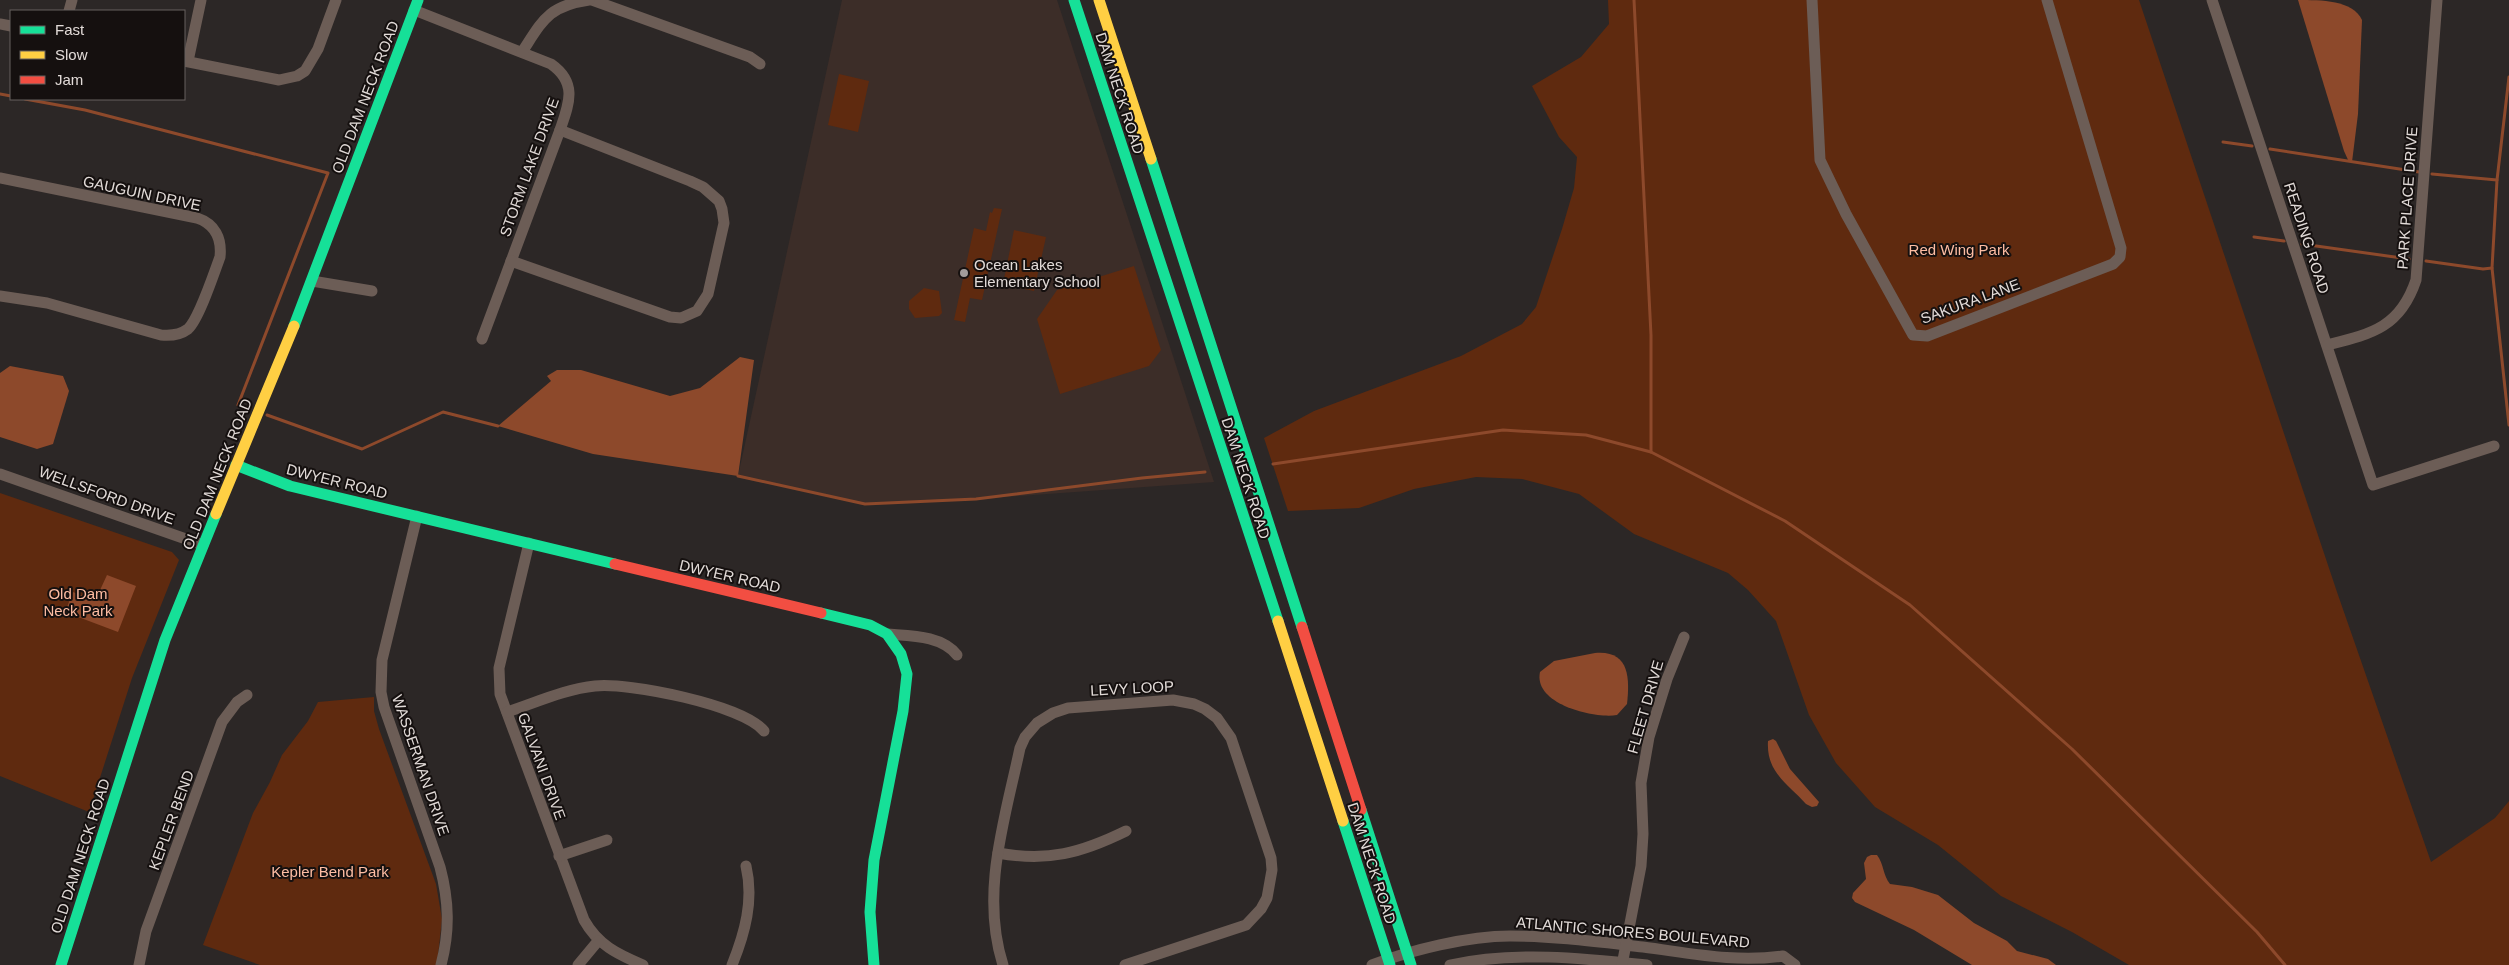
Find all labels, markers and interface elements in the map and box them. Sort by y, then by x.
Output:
legend [10,10,185,100]
street label: OLD DAM NECK ROAD [328,18,402,176]
text: Fast [55,21,85,38]
street label: DAM NECK ROAD [1092,30,1148,156]
text: Slow [55,46,88,63]
text: Jam [55,71,83,88]
street label: STORM LAKE DRIVE [496,95,562,239]
street label: PARK PLACE DRIVE [2394,126,2420,270]
street label: GAUGUIN DRIVE [82,172,202,214]
street label: READING ROAD [2281,180,2333,296]
park label: Red Wing Park [1909,241,2010,258]
place label: Ocean Lakes Elementary School [974,256,1100,290]
marker: Ocean Lakes Elementary School [958,267,970,279]
street label: SAKURA LANE [1918,275,2022,327]
street label: OLD DAM NECK ROAD [179,396,255,552]
street label: DAM NECK ROAD [1218,415,1274,541]
street label: DWYER ROAD [285,460,389,502]
street label: WELLSFORD DRIVE [37,462,177,528]
street label: DWYER ROAD [678,556,782,596]
park label: Old Dam Neck Park [43,585,113,619]
street label: FLEET DRIVE [1624,658,1666,756]
street label: LEVY LOOP [1090,677,1174,699]
street label: WASSERMAN DRIVE [389,692,453,838]
street label: GALVANI DRIVE [515,710,569,822]
street label: KEPLER BEND [145,768,197,872]
street label: OLD DAM NECK ROAD [47,776,113,936]
street label: DAM NECK ROAD [1344,800,1400,926]
park label: Kepler Bend Park [271,863,389,880]
street label: ATLANTIC SHORES BOULEVARD [1515,913,1751,951]

